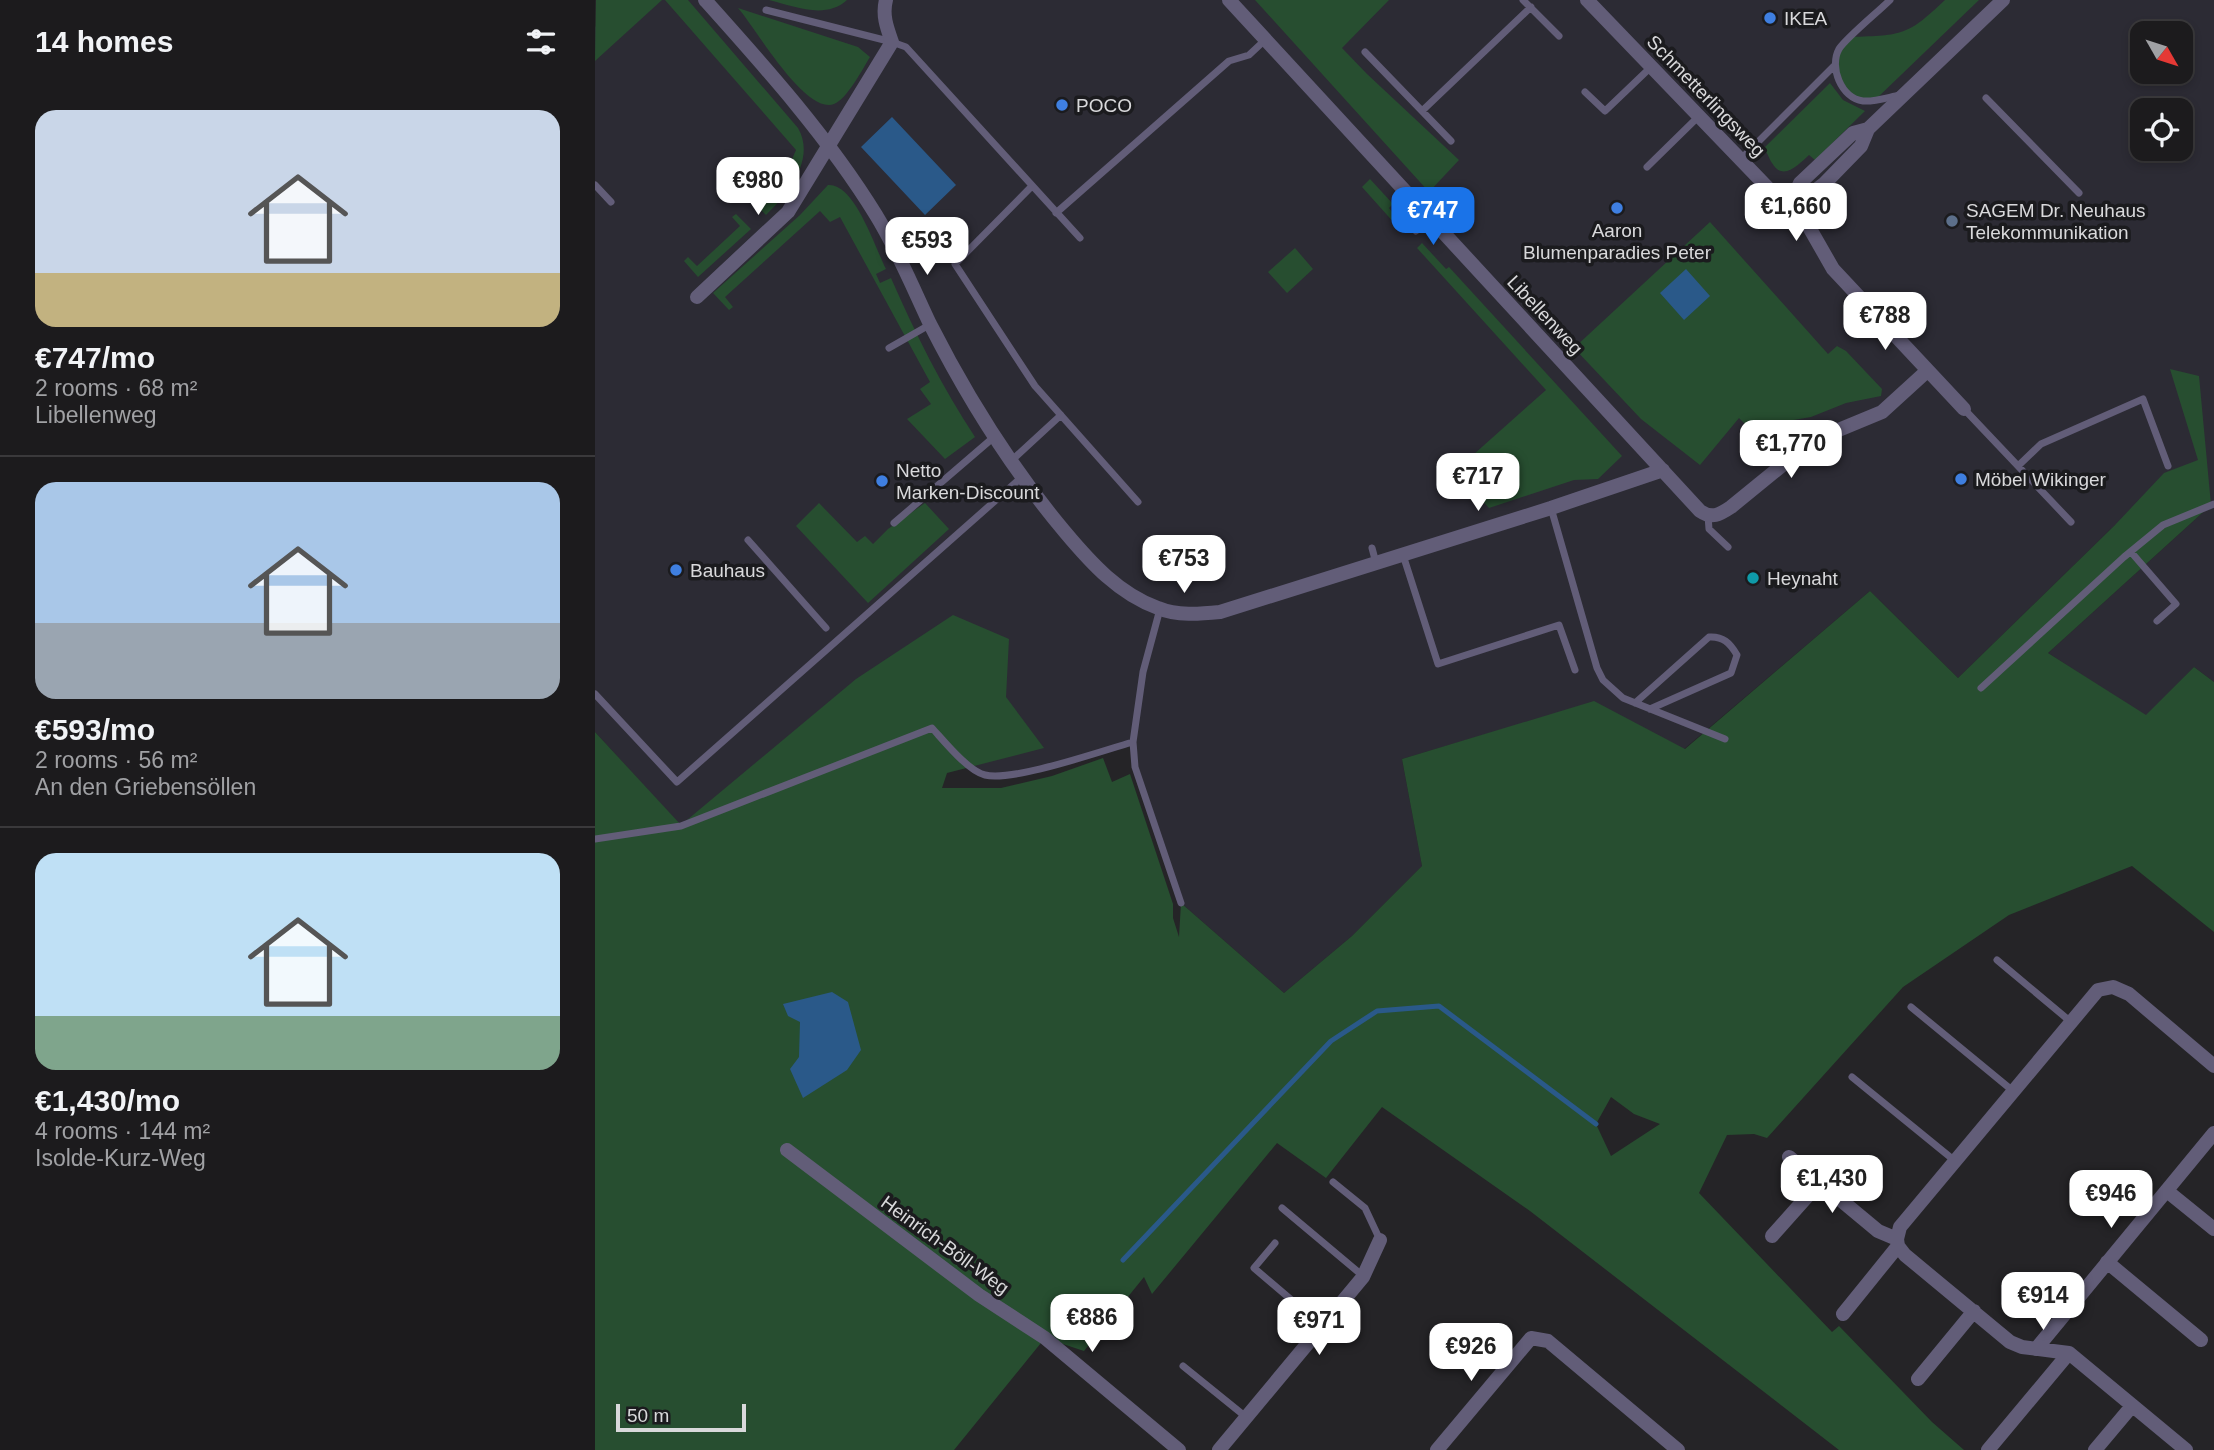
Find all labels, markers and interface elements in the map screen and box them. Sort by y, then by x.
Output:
place label: IKEA [1784,8,1828,29]
marker: IKEA [1762,10,1778,26]
north arrow [2130,21,2193,84]
map controls [2130,21,2193,161]
icon: filters [522,23,560,61]
text: 14 homes [35,25,173,58]
street label: Schmetterlingsweg [1643,31,1769,161]
place label: POCO [1076,95,1132,116]
marker: POCO [1054,97,1070,113]
button: locate [2130,98,2193,161]
icon: home [235,156,361,282]
pin: €980 [717,158,799,217]
text: €980 [732,167,784,193]
pin: €1,660 [1739,184,1853,243]
pin: €747 [1392,188,1474,247]
text: €1,660 [1761,193,1831,219]
text: €747 [1407,197,1459,223]
marker: Aaron Blumenparadies Peter [1609,200,1625,216]
place label: SAGEM Dr. Neuhaus Telekommunikation [1966,200,2146,243]
marker: SAGEM Dr. Neuhaus Telekommunikation [1944,213,1960,229]
pin: €593 [886,218,968,277]
place label: Aaron Blumenparadies Peter [1523,220,1712,263]
text: €593 [901,227,953,253]
street label: Libellenweg [1503,271,1587,359]
pin: €788 [1844,292,1926,352]
text: €788 [1859,302,1911,328]
text: €747/mo [35,341,155,374]
text: 2 rooms · 68 m² [35,375,197,401]
text: Libellenweg [35,402,156,428]
pin: €1,770 [1734,420,1848,480]
text: €1,770 [1756,430,1826,456]
pin: €717 [1437,454,1519,513]
place label: Netto Marken-Discount [896,460,1040,503]
text: €717 [1452,463,1504,489]
place label: Möbel Wikinger [1975,469,2107,490]
marker: Möbel Wikinger [1953,471,1969,487]
marker: Netto Marken-Discount [874,473,890,489]
icon: home [235,528,361,654]
pin: €753 [1143,536,1225,595]
text: €753 [1158,545,1210,571]
place label: Bauhaus [690,560,765,581]
marker: Bauhaus [668,562,684,578]
place label: Heynaht [1767,568,1838,589]
marker: Heynaht [1745,570,1761,586]
text: €593/mo [35,713,155,746]
text: 2 rooms · 56 m² [35,747,197,773]
text: An den Griebensöllen [35,774,256,800]
icon: home [235,899,361,1025]
text: €1,430/mo [35,1084,180,1117]
text: 4 rooms · 144 m² [35,1118,210,1144]
text: Isolde-Kurz-Weg [35,1145,206,1171]
pin: €1,430 [1775,1156,1889,1215]
text: €1,430 [1797,1165,1867,1191]
pin: €946 [2070,1170,2152,1230]
text: €946 [2085,1180,2137,1206]
street label: Heinrich-Böll-Weg [877,1192,1013,1298]
pin: €914 [2002,1272,2084,1332]
text: €914 [2017,1282,2069,1308]
pin: €886 [1051,1294,1133,1354]
pin: €971 [1278,1298,1360,1357]
text: €886 [1066,1304,1118,1330]
text: €971 [1293,1307,1345,1333]
pin: €926 [1430,1324,1512,1383]
text: €926 [1445,1333,1497,1359]
scale bar [616,1401,745,1433]
text: 50 m [627,1405,669,1426]

